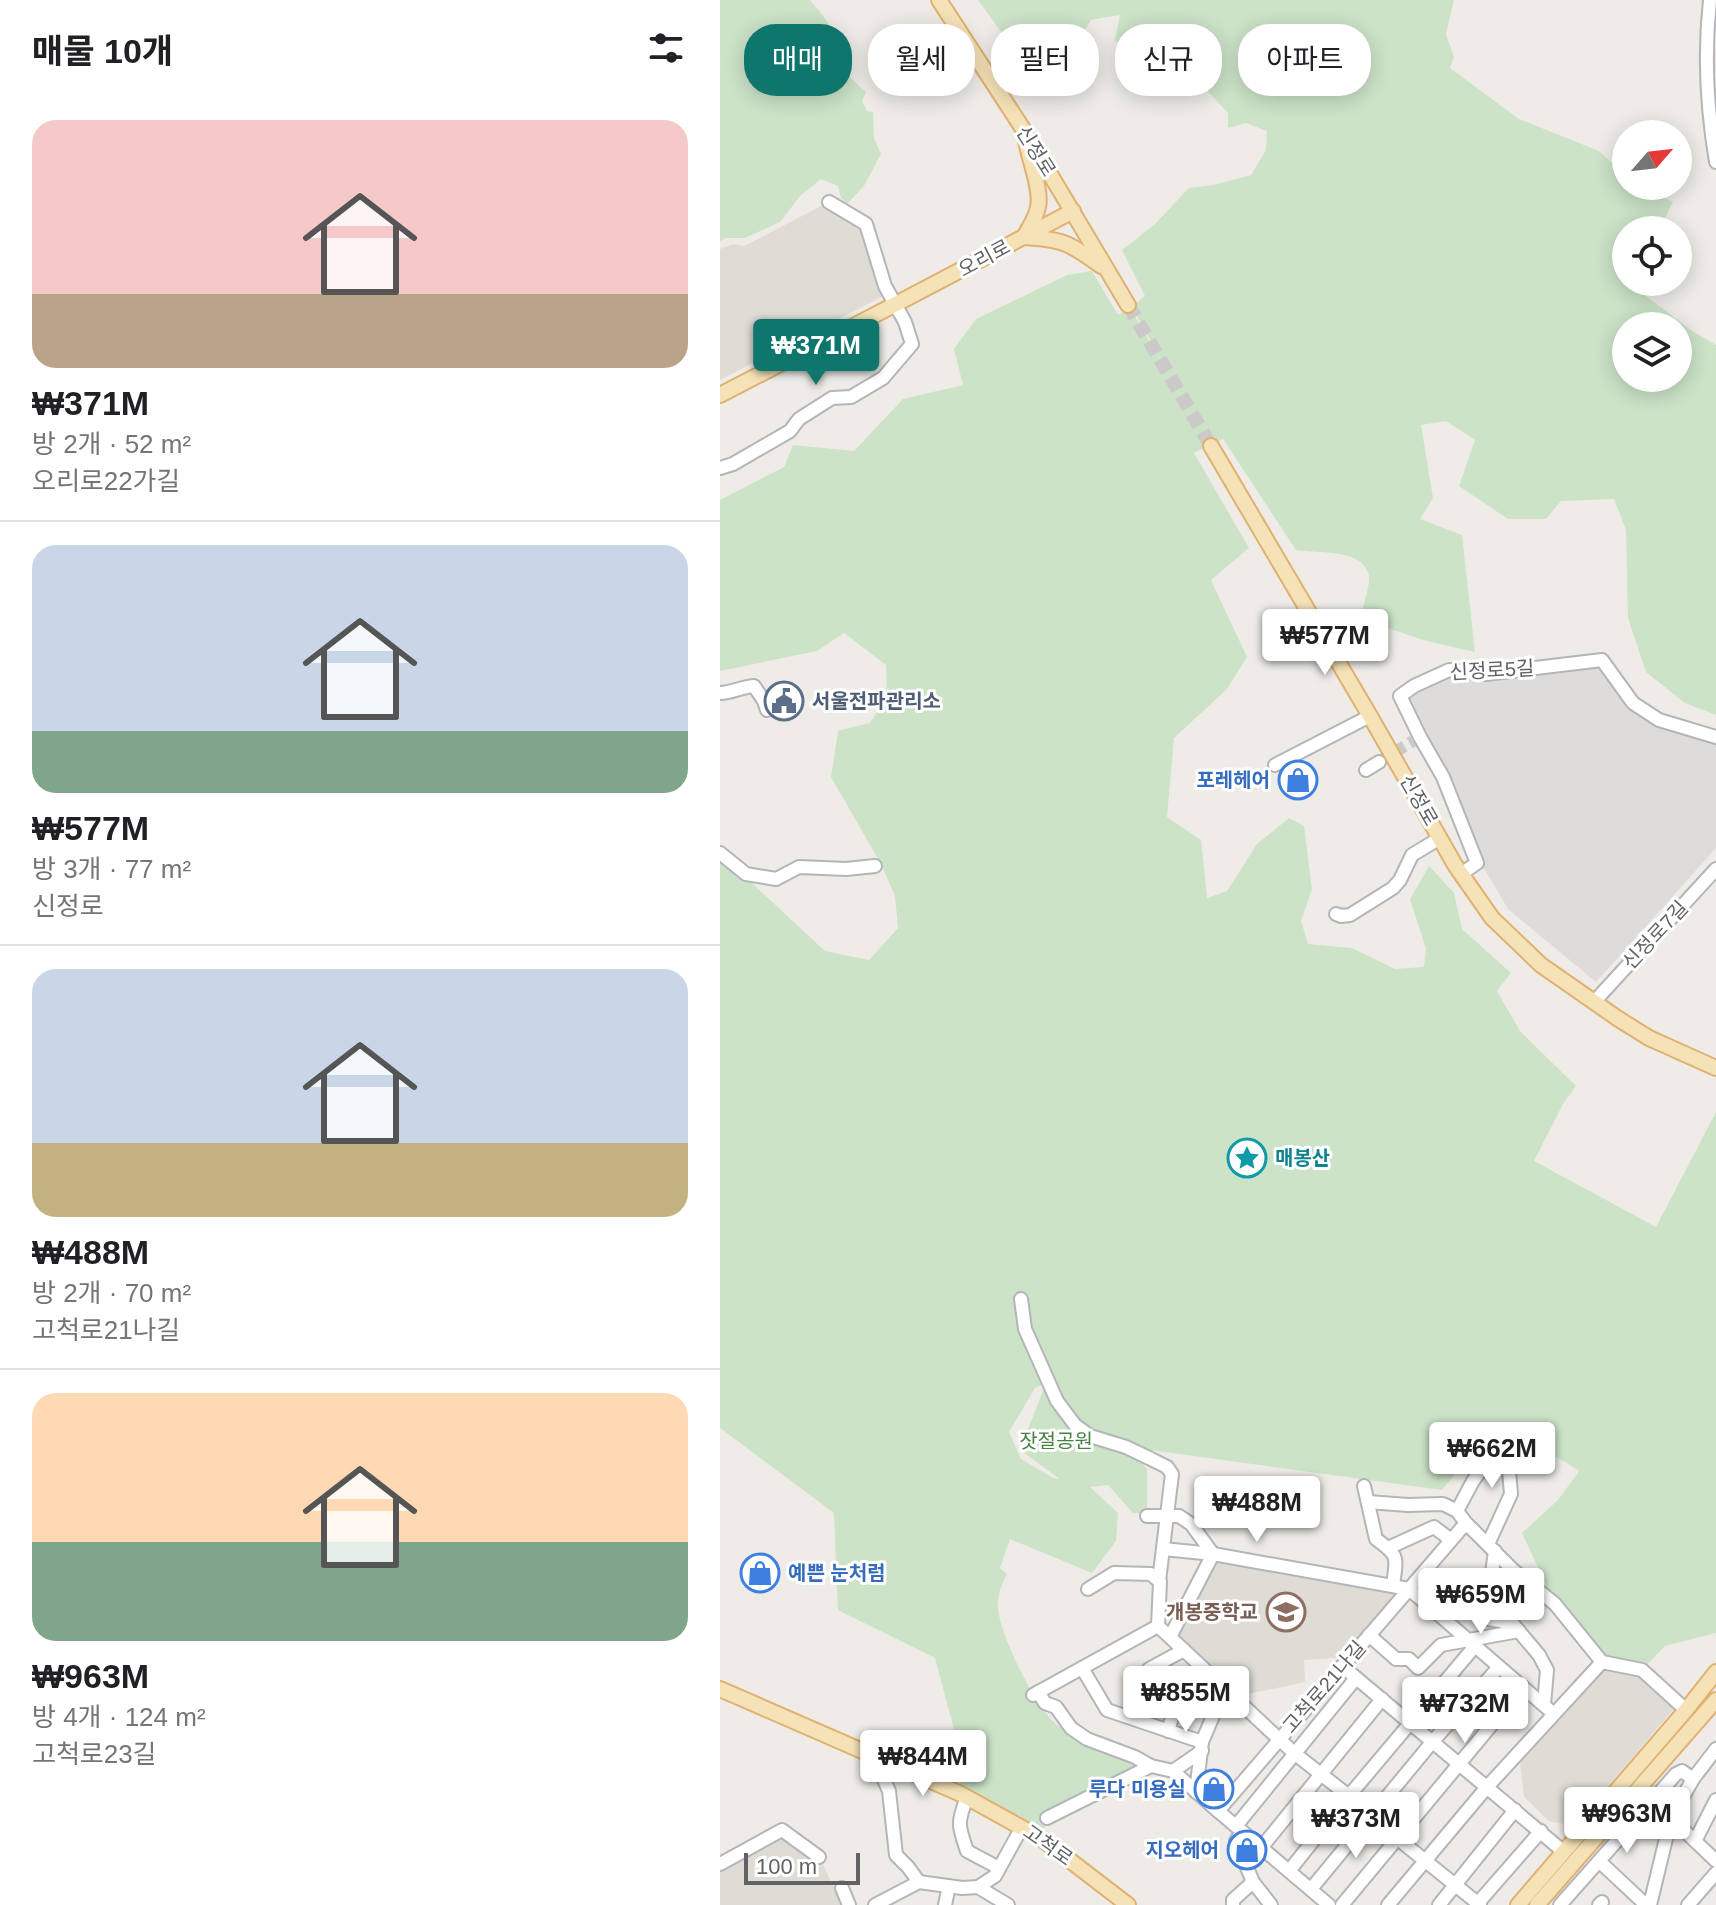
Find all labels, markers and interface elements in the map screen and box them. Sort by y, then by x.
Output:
chip: 매매 [744,24,852,96]
chip: 월세 [868,24,975,96]
chip: 필터 [991,24,1099,96]
chip: 신규 [1115,24,1222,96]
chip: 아파트 [1238,24,1371,96]
icon: filters [644,26,688,70]
text: 매물 10개 [32,32,173,70]
north arrow [1612,120,1692,200]
map controls [1612,120,1692,392]
street label: 신정로 [1012,122,1060,180]
icon: home [288,172,432,316]
button: locate [1612,216,1692,296]
street label: 오리로 [954,235,1014,281]
button: layers [1612,312,1692,392]
pin: ₩371M [760,319,872,387]
text: ₩371M [771,330,861,360]
text: ₩371M [32,384,149,422]
text: 방 2개 · 52 m² [32,429,191,459]
text: 오리로22가길 [32,466,181,496]
icon: home [288,597,432,741]
pin: ₩577M [1269,609,1381,677]
text: ₩577M [1280,620,1370,650]
street label: 신정로5길 [1449,657,1535,683]
public building icon: 서울전파관리소 [763,680,805,722]
place label: 서울전파관리소 [812,690,941,712]
shop icon: 포레헤어 [1277,759,1319,801]
place label: 포레헤어 [1196,769,1270,791]
street label: 신정로 [1396,771,1442,829]
text: ₩577M [32,809,149,847]
text: 방 3개 · 77 m² [32,854,191,884]
text: 신정로 [32,891,104,921]
street label: 신정로7길 [1618,897,1692,973]
icon: home [288,1021,432,1165]
place icon: 매봉산 [1226,1137,1268,1179]
place label: 매봉산 [1275,1147,1330,1169]
text: ₩488M [32,1233,149,1271]
text: 방 2개 · 70 m² [32,1278,191,1308]
text: 고척로21나길 [32,1315,181,1345]
pin: ₩662M [1436,1422,1548,1490]
park label: 잣절공원 [1019,1430,1093,1452]
text: ₩662M [1447,1433,1537,1463]
icon: home [288,1445,432,1589]
pin: ₩488M [1201,1476,1313,1544]
text: ₩488M [1212,1487,1302,1517]
shop icon: 예쁜 눈처럼 [739,1552,781,1594]
place label: 예쁜 눈처럼 [788,1562,886,1584]
pin: ₩659M [1425,1568,1537,1636]
text: ₩659M [1436,1579,1526,1609]
school or university icon: 개봉중학교 [1265,1591,1307,1633]
place label: 개봉중학교 [1166,1601,1258,1623]
street label: 고척로21나길 [1278,1637,1370,1737]
text: ₩963M [32,1657,149,1695]
pin: ₩855M [1130,1666,1242,1734]
text: ₩855M [1141,1677,1231,1707]
pin: ₩732M [1409,1677,1521,1745]
text: ₩732M [1420,1688,1510,1718]
text: 방 4개 · 124 m² [32,1702,206,1732]
pin: ₩844M [867,1730,979,1798]
text: 고척로23길 [32,1739,157,1769]
text: ₩844M [878,1741,968,1771]
shop icon: 루다 미용실 [1193,1768,1235,1810]
place label: 루다 미용실 [1088,1778,1186,1800]
pin: ₩963M [1571,1787,1683,1855]
pin: ₩373M [1300,1792,1412,1860]
text: ₩963M [1582,1798,1672,1828]
text: ₩373M [1311,1803,1401,1833]
street label: 고척로 [1019,1820,1077,1870]
shop icon: 지오헤어 [1226,1829,1268,1871]
place label: 지오헤어 [1145,1839,1219,1861]
scale bar [744,1849,860,1885]
text: 100 m [756,1854,817,1879]

